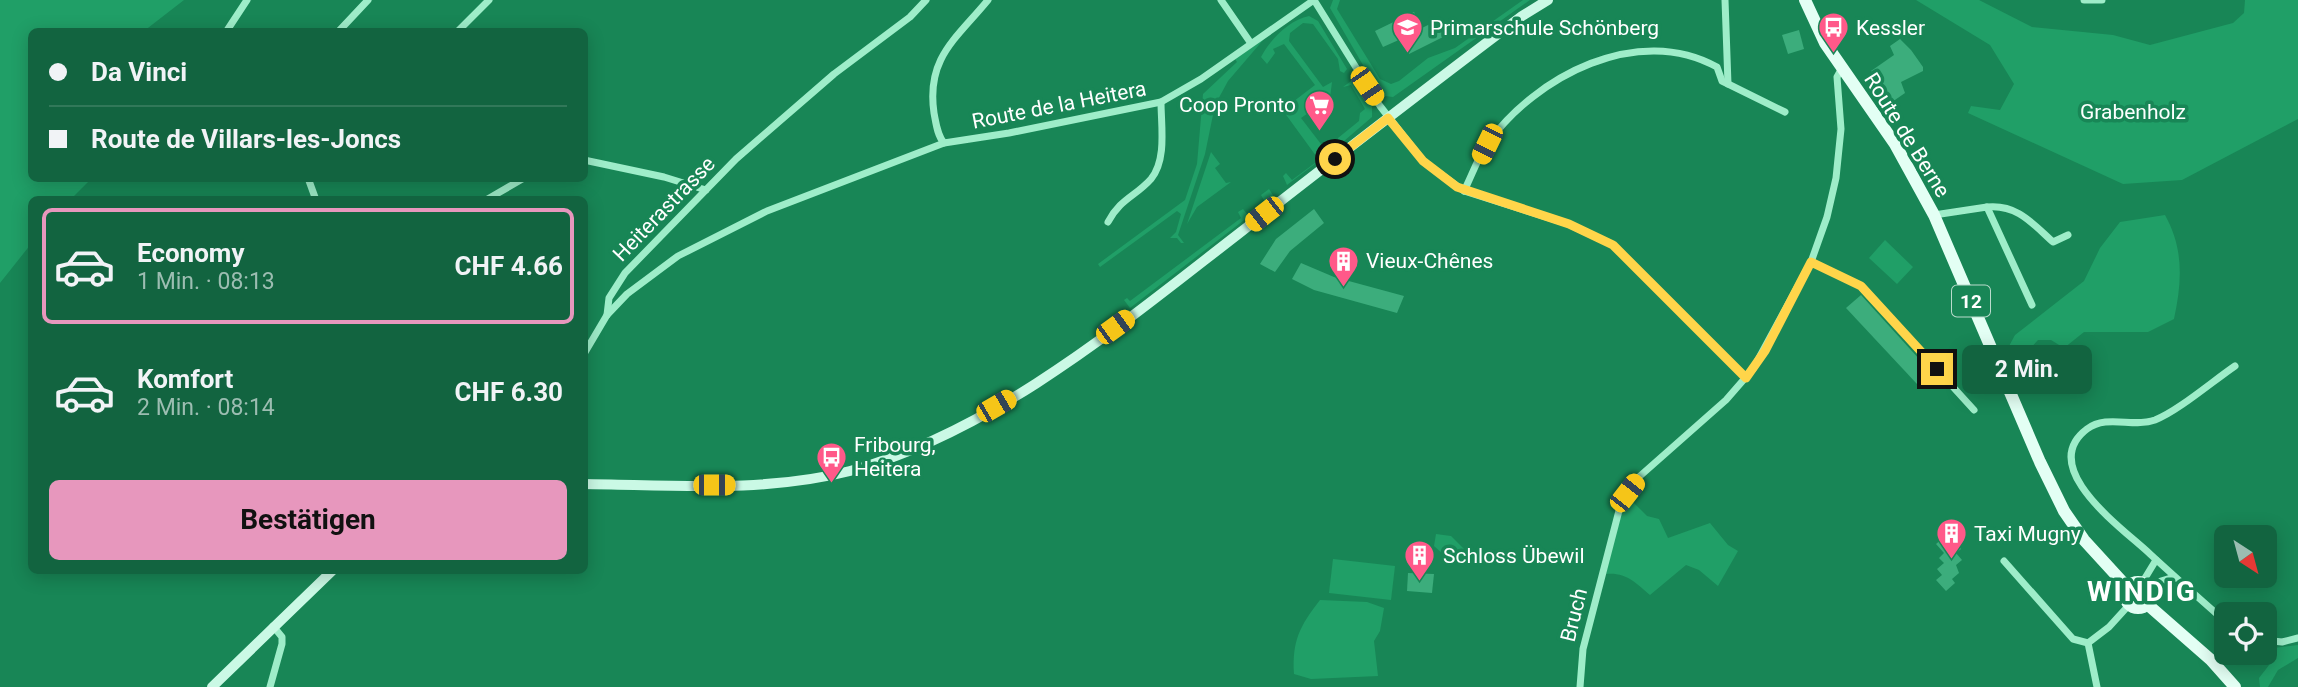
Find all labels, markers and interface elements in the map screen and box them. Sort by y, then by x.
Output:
school or university icon: Primarschule Schönberg [1390,11,1424,55]
bus stop icon: Kessler [1816,11,1850,55]
place label: Primarschule Schönberg [1430,16,1659,40]
place label: Kessler [1856,16,1925,40]
text: Da Vinci [91,57,187,87]
car [1347,63,1388,109]
street label: Route de Berne [1859,68,1955,202]
street label: Route de la Heitera [970,76,1148,134]
supermarket icon: Coop Pronto [1302,88,1336,132]
place label: Coop Pronto [1179,93,1296,117]
park label: Grabenholz [2080,100,2186,124]
car [1469,121,1506,167]
text: Route de Villars-les-Joncs [91,124,401,154]
route start [1319,143,1351,175]
street label: Heiterastrasse [608,152,720,266]
car [1241,193,1288,235]
icon: car [53,235,116,298]
text: Economy [137,238,244,268]
building icon: Vieux-Chênes [1326,244,1360,288]
place label: Vieux-Chênes [1366,249,1493,273]
text: CHF 4.66 [455,251,563,281]
text: 1 Min. · 08:13 [137,268,275,295]
road number: 12 [1952,286,1990,316]
car [1092,306,1139,348]
callout: 2 Min. [1962,344,2091,394]
route end [1921,353,1953,385]
text: 2 Min. [1995,356,2059,383]
icon: car [53,361,116,424]
text: Komfort [137,364,233,394]
text: CHF 6.30 [455,377,563,407]
car [973,386,1020,426]
text: 2 Min. · 08:14 [137,394,275,421]
place label: Fribourg, Heitera [854,433,936,481]
bus stop icon: Fribourg, Heitera [814,440,848,484]
car [1606,470,1649,516]
car [694,475,736,496]
button: Bestätigen [49,480,567,560]
building icon: Taxi Mugny [1934,517,1968,561]
place label: Taxi Mugny [1974,522,2081,546]
north arrow [2214,525,2277,588]
map controls [2214,525,2277,665]
building icon: Schloss Übewil [1403,539,1437,583]
place label: Schloss Übewil [1443,544,1585,568]
district label: WINDIG [2087,575,2197,608]
street label: Bruch [1556,586,1592,644]
button: locate [2214,602,2277,665]

